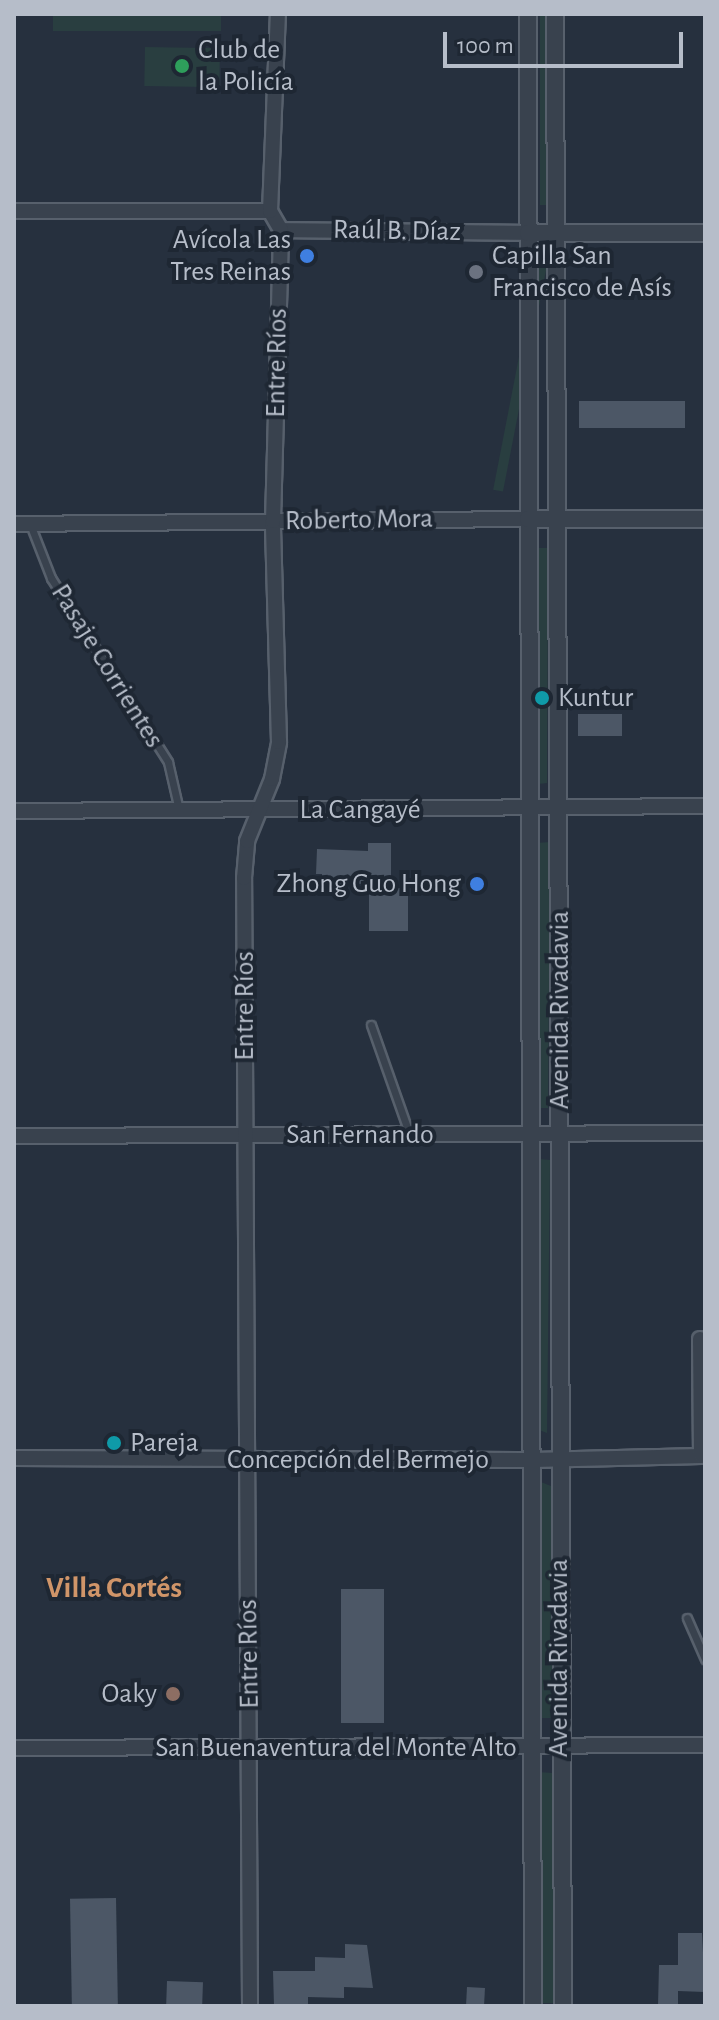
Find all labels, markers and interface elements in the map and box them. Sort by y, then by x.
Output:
scale bar [447,16,687,66]
place label: Club de la Policía [198,33,294,99]
text: 100 m [457,34,514,58]
marker: Club de la Policía [173,57,191,75]
street label: Raúl B. Díaz [333,213,461,249]
place label: Avícola Las Tres Reinas [170,223,291,289]
place label: Capilla San Francisco de Asís [492,239,672,305]
marker: Avícola Las Tres Reinas [298,247,316,265]
marker: Capilla San Francisco de Asís [467,263,485,281]
street label: Entre Ríos [259,308,295,418]
street label: Roberto Mora [285,502,433,538]
street label: Pasaje Corrientes [43,578,171,754]
place label: Kuntur [558,681,633,715]
marker: Kuntur [533,689,551,707]
street label: La Cangayé [299,793,421,827]
place label: Zhong Guo Hong [276,867,461,901]
marker: Zhong Guo Hong [468,875,486,893]
street label: Avenida Rivadavia [543,911,577,1109]
street label: Entre Ríos [228,951,262,1061]
street label: San Fernando [286,1118,434,1152]
place label: Pareja [130,1426,199,1460]
marker: Pareja [105,1434,123,1452]
street label: Concepción del Bermejo [227,1443,489,1477]
street label: Avenida Rivadavia [542,1559,576,1757]
district label: Villa Cortés [46,1570,182,1606]
street label: Entre Ríos [231,1599,267,1709]
place label: Oaky [102,1677,157,1711]
marker: Oaky [164,1685,182,1703]
street label: San Buenaventura del Monte Alto [155,1731,517,1765]

